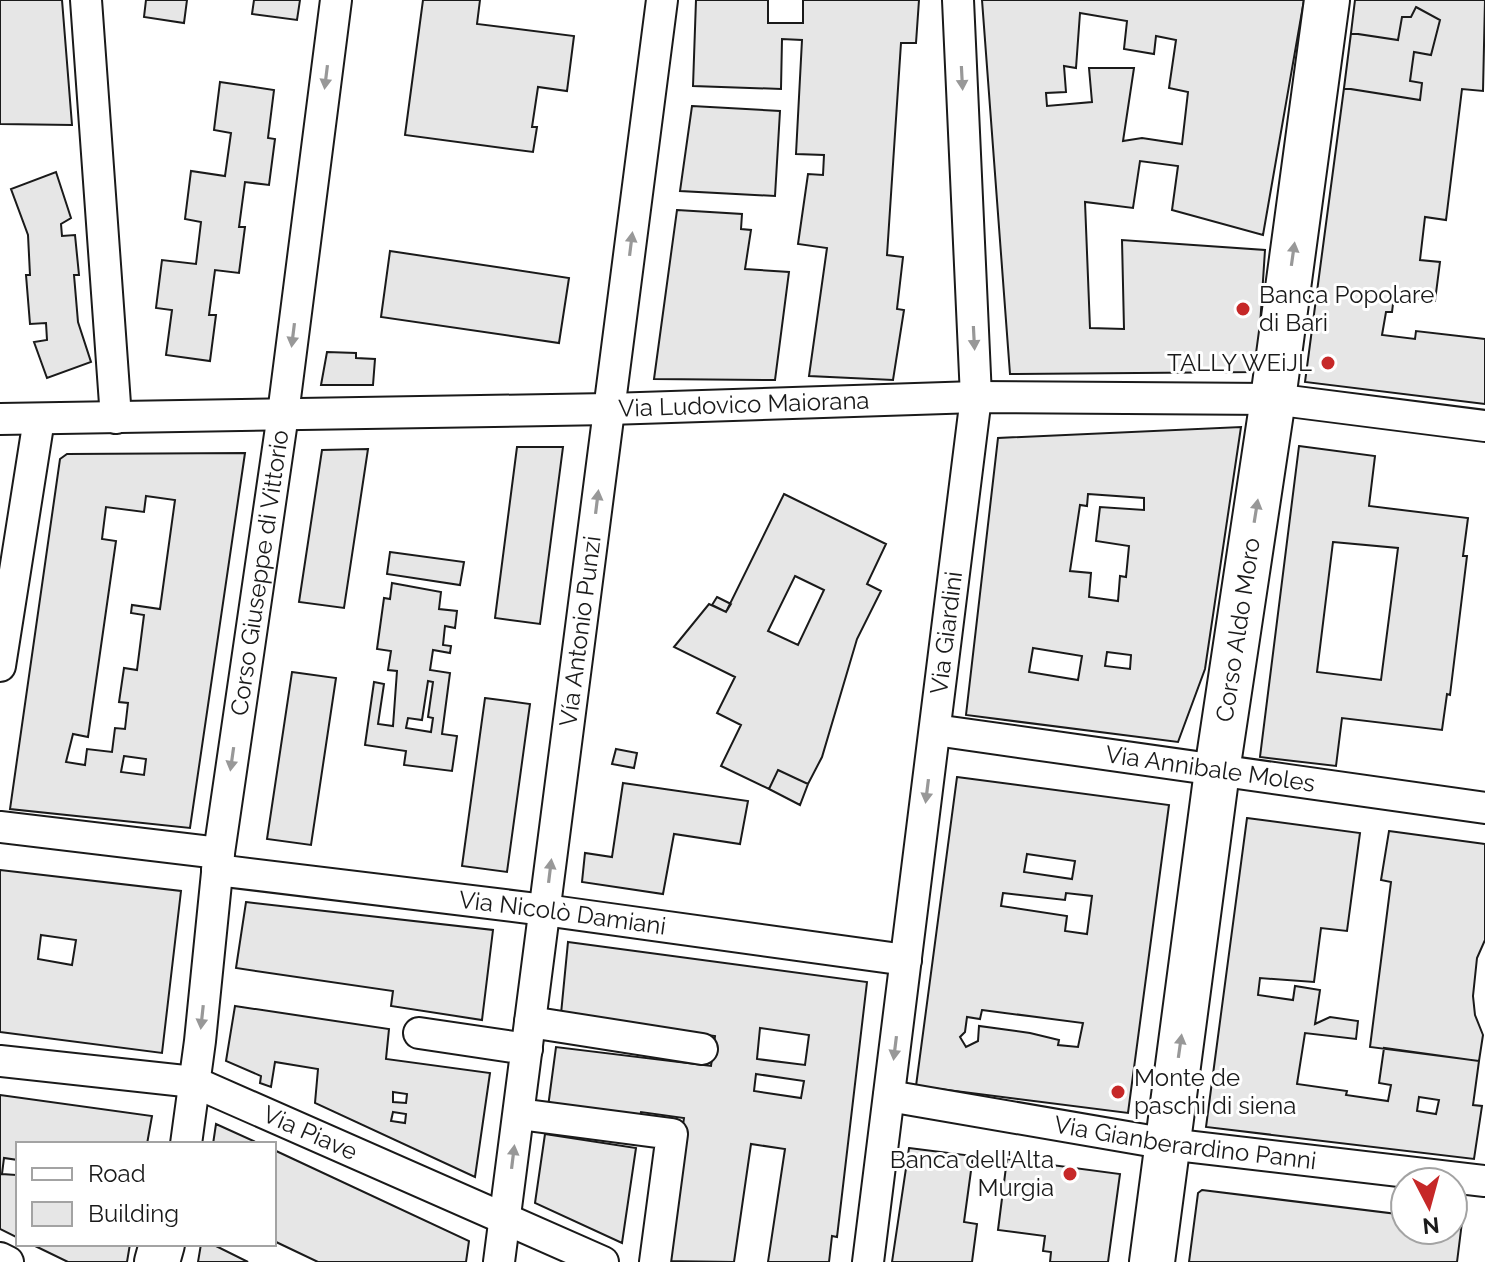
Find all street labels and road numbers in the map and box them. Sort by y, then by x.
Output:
street label: Via Ludovico Maiorana [618,385,870,423]
street label: Corso Giuseppe di Vittorio [224,428,295,718]
street label: Vía Antonio Punzi [553,534,607,728]
street label: Corso Aldo Moro [1210,536,1266,724]
street label: Via Giardini [924,570,968,696]
street label: Via Annibale Moles [1104,739,1317,798]
street label: Via Nicolò Damiani [457,885,668,941]
street label: Via Piave [259,1099,362,1166]
street label: Via Gianberardino Panni [1052,1110,1318,1175]

